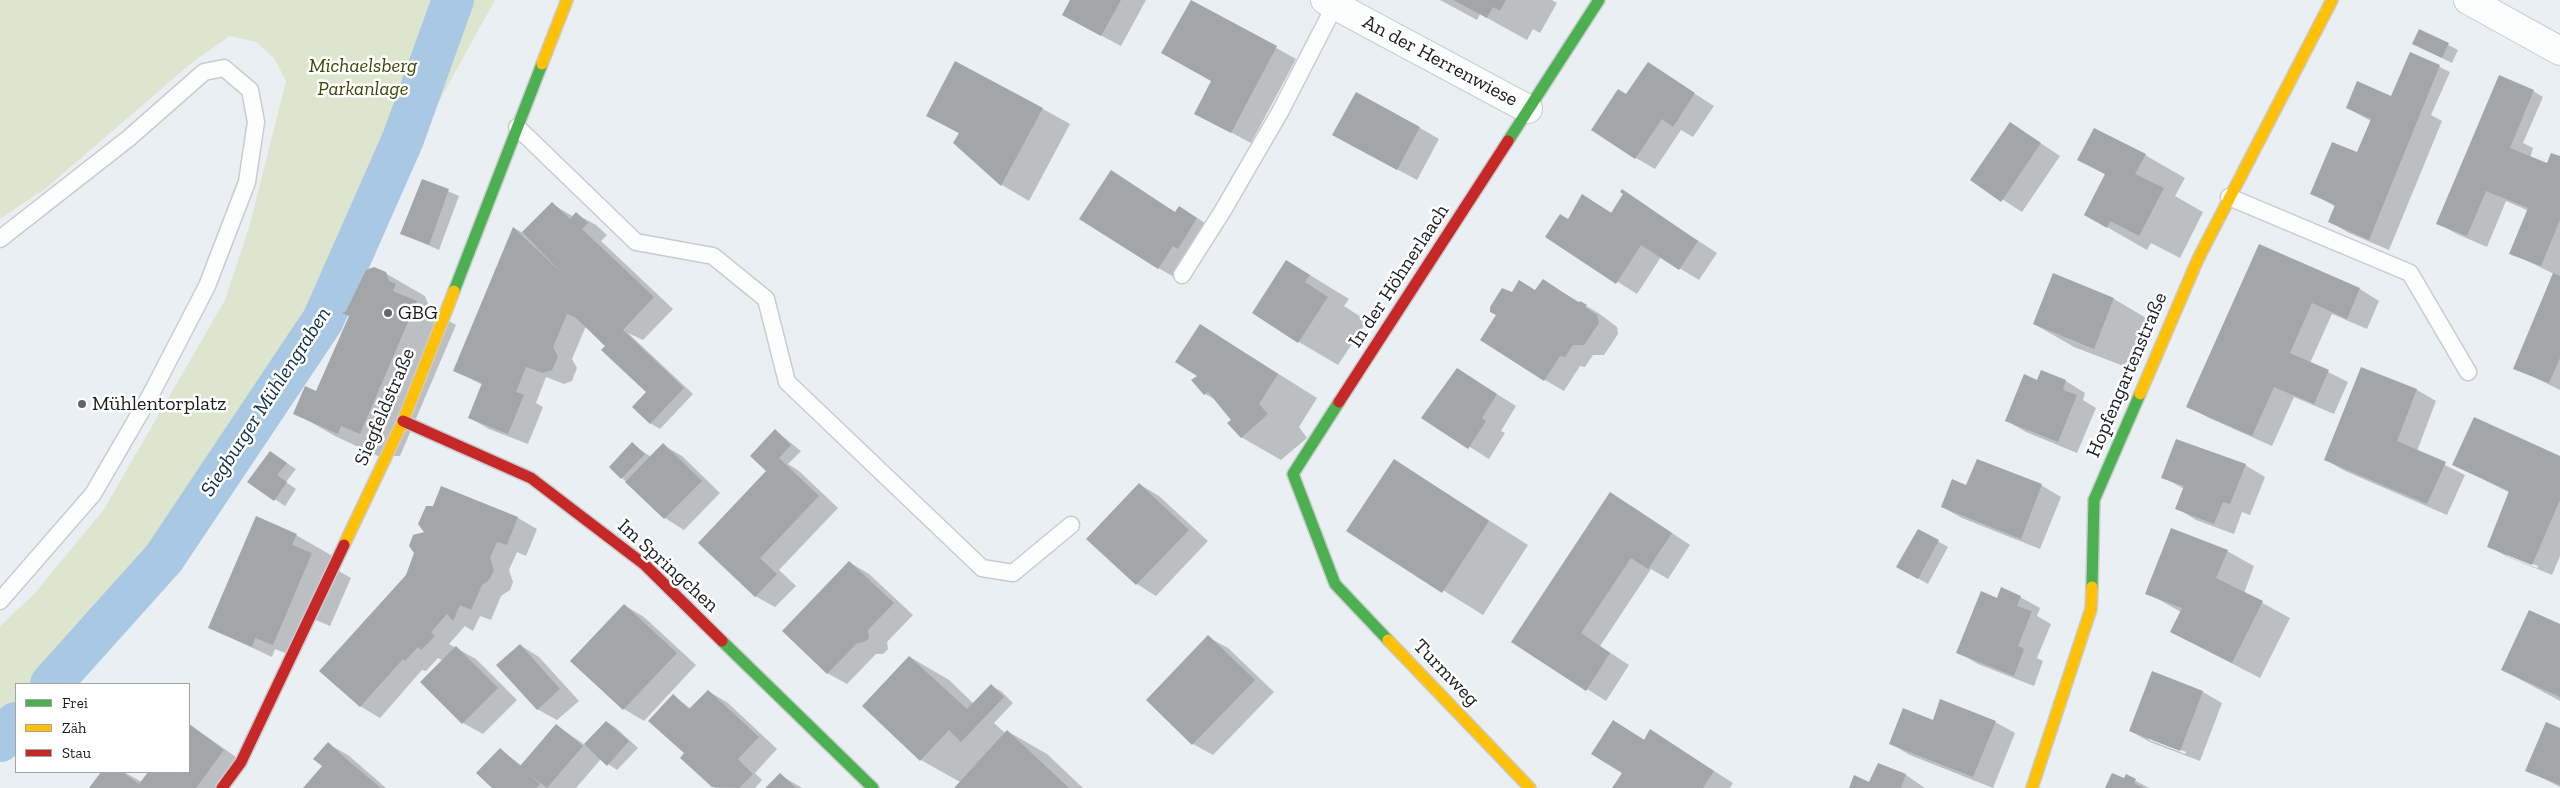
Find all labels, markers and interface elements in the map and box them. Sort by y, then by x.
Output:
street label: An der Herrenwiese [1358,10,1522,112]
park label: Michaelsberg Parkanlage [309,54,417,101]
street label: In der Höhnerlaach [1344,200,1454,352]
street label: Hopfengartenstraße [2081,289,2173,461]
place label: GBG [398,301,438,325]
water label: Siegburger Mühlengraben [195,303,337,501]
marker: GBG [382,307,394,319]
street label: Siegfeldstraße [349,345,421,469]
place label: Mühlentorplatz [92,392,227,416]
marker: Mühlentorplatz [76,398,88,410]
street label: Im Springchen [613,514,723,618]
street label: Turmweg [1408,634,1484,712]
legend [15,683,190,773]
text: Frei [62,694,88,712]
text: Zäh [62,719,86,737]
text: Stau [62,744,91,762]

